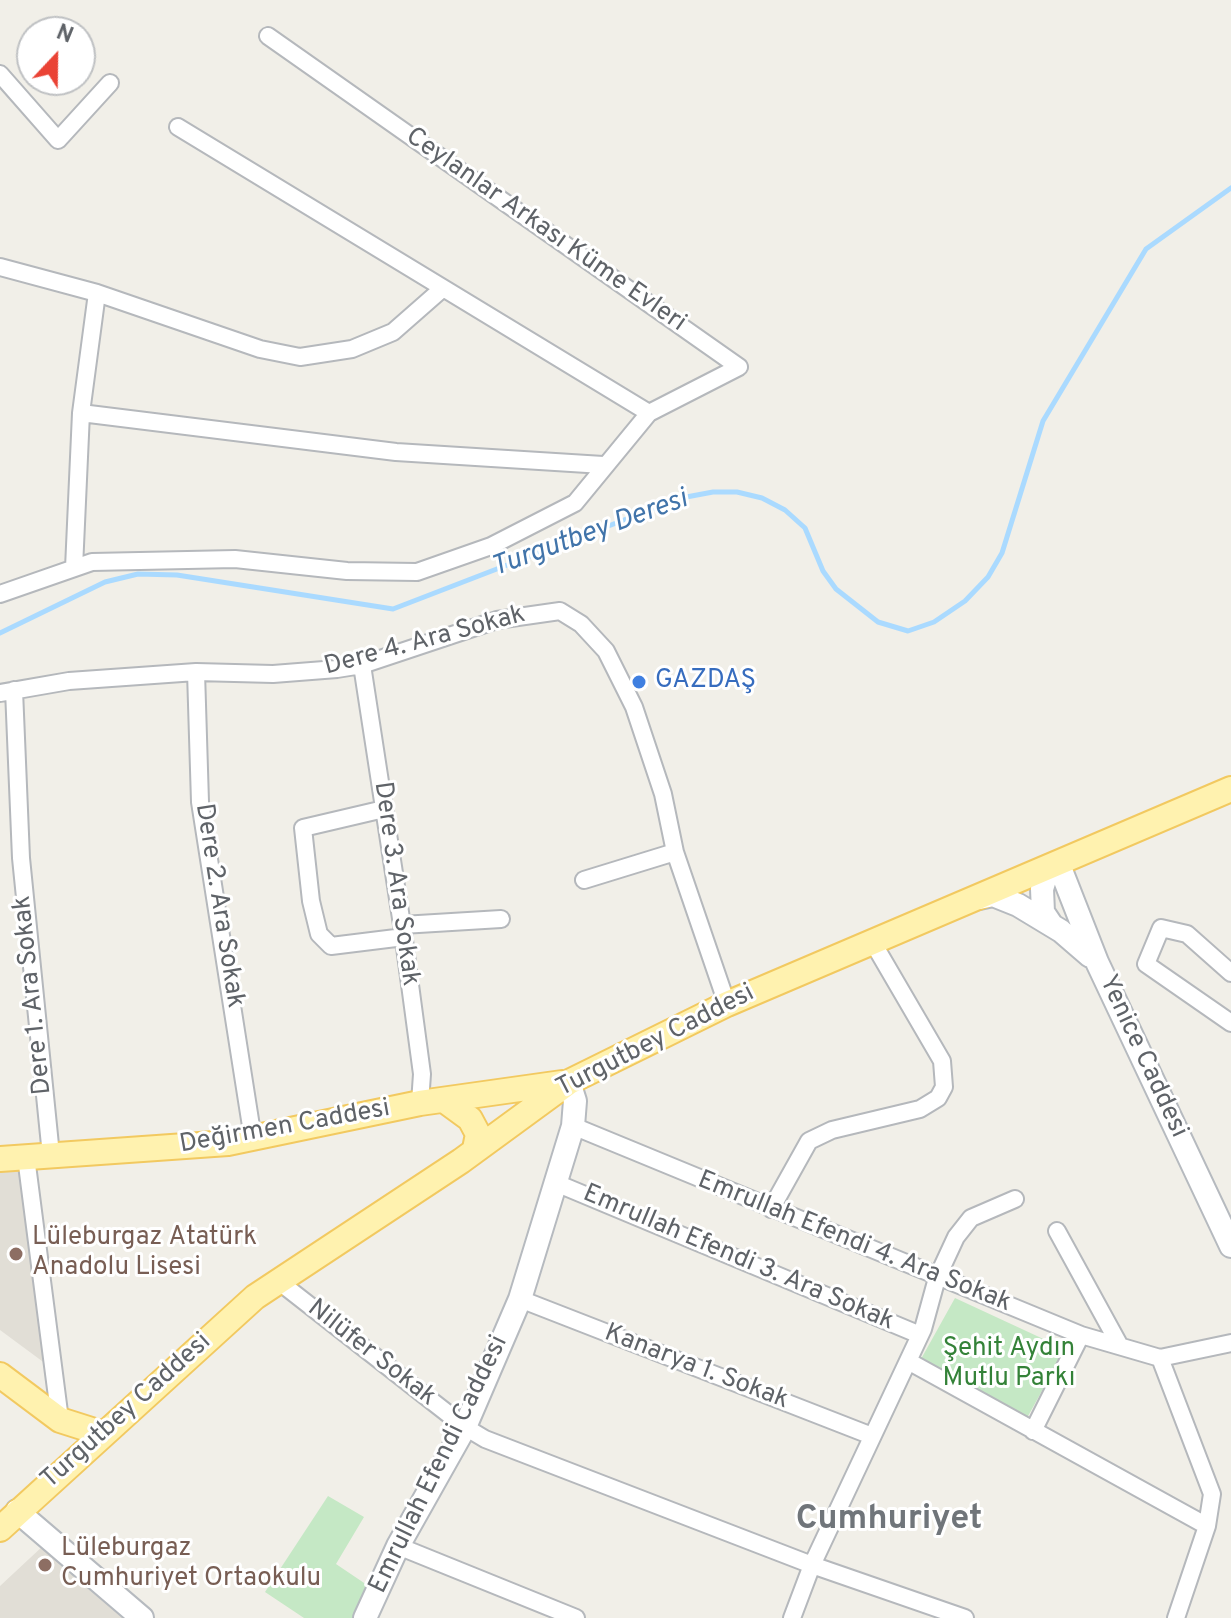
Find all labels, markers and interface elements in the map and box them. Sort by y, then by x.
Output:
north arrow [16,16,96,96]
text: N [52,20,77,51]
street label: Ceylanlar Arkası Küme Evleri [399,122,691,340]
water label: Turgutbey Deresi [487,484,693,586]
street label: Dere 4. Ara Sokak [321,600,529,684]
place label: GAZDAŞ [655,666,756,698]
marker: GAZDAŞ [630,673,648,691]
street label: Dere 3. Ara Sokak [365,780,425,988]
street label: Dere 2. Ara Sokak [186,802,250,1010]
street label: Dere 1. Ara Sokak [8,894,60,1096]
street label: Yenice Caddesi [1091,971,1193,1143]
street label: Turgutbey Caddesi [552,979,760,1105]
street label: Değirmen Caddesi [177,1094,393,1162]
street label: Emrullah Efendi 4. Ara Sokak [693,1166,1015,1320]
street label: Emrullah Efendi 3. Ara Sokak [578,1179,898,1339]
place label: Lüleburgaz Atatürk Anadolu Lisesi [32,1223,257,1284]
marker: Lüleburgaz Atatürk Anadolu Lisesi [7,1245,25,1263]
street label: Nilüfer Sokak [300,1294,442,1414]
street label: Kanarya 1. Sokak [600,1319,792,1417]
street label: Turgutbey Caddesi [36,1327,218,1497]
street label: Emrullah Efendi Caddesi [364,1331,516,1599]
park label: Şehit Aydın Mutlu Parkı [943,1334,1075,1396]
district label: Cumhuriyet [796,1501,982,1541]
place label: Lüleburgaz Cumhuriyet Ortaokulu [61,1534,321,1596]
marker: Lüleburgaz Cumhuriyet Ortaokulu [36,1556,54,1574]

